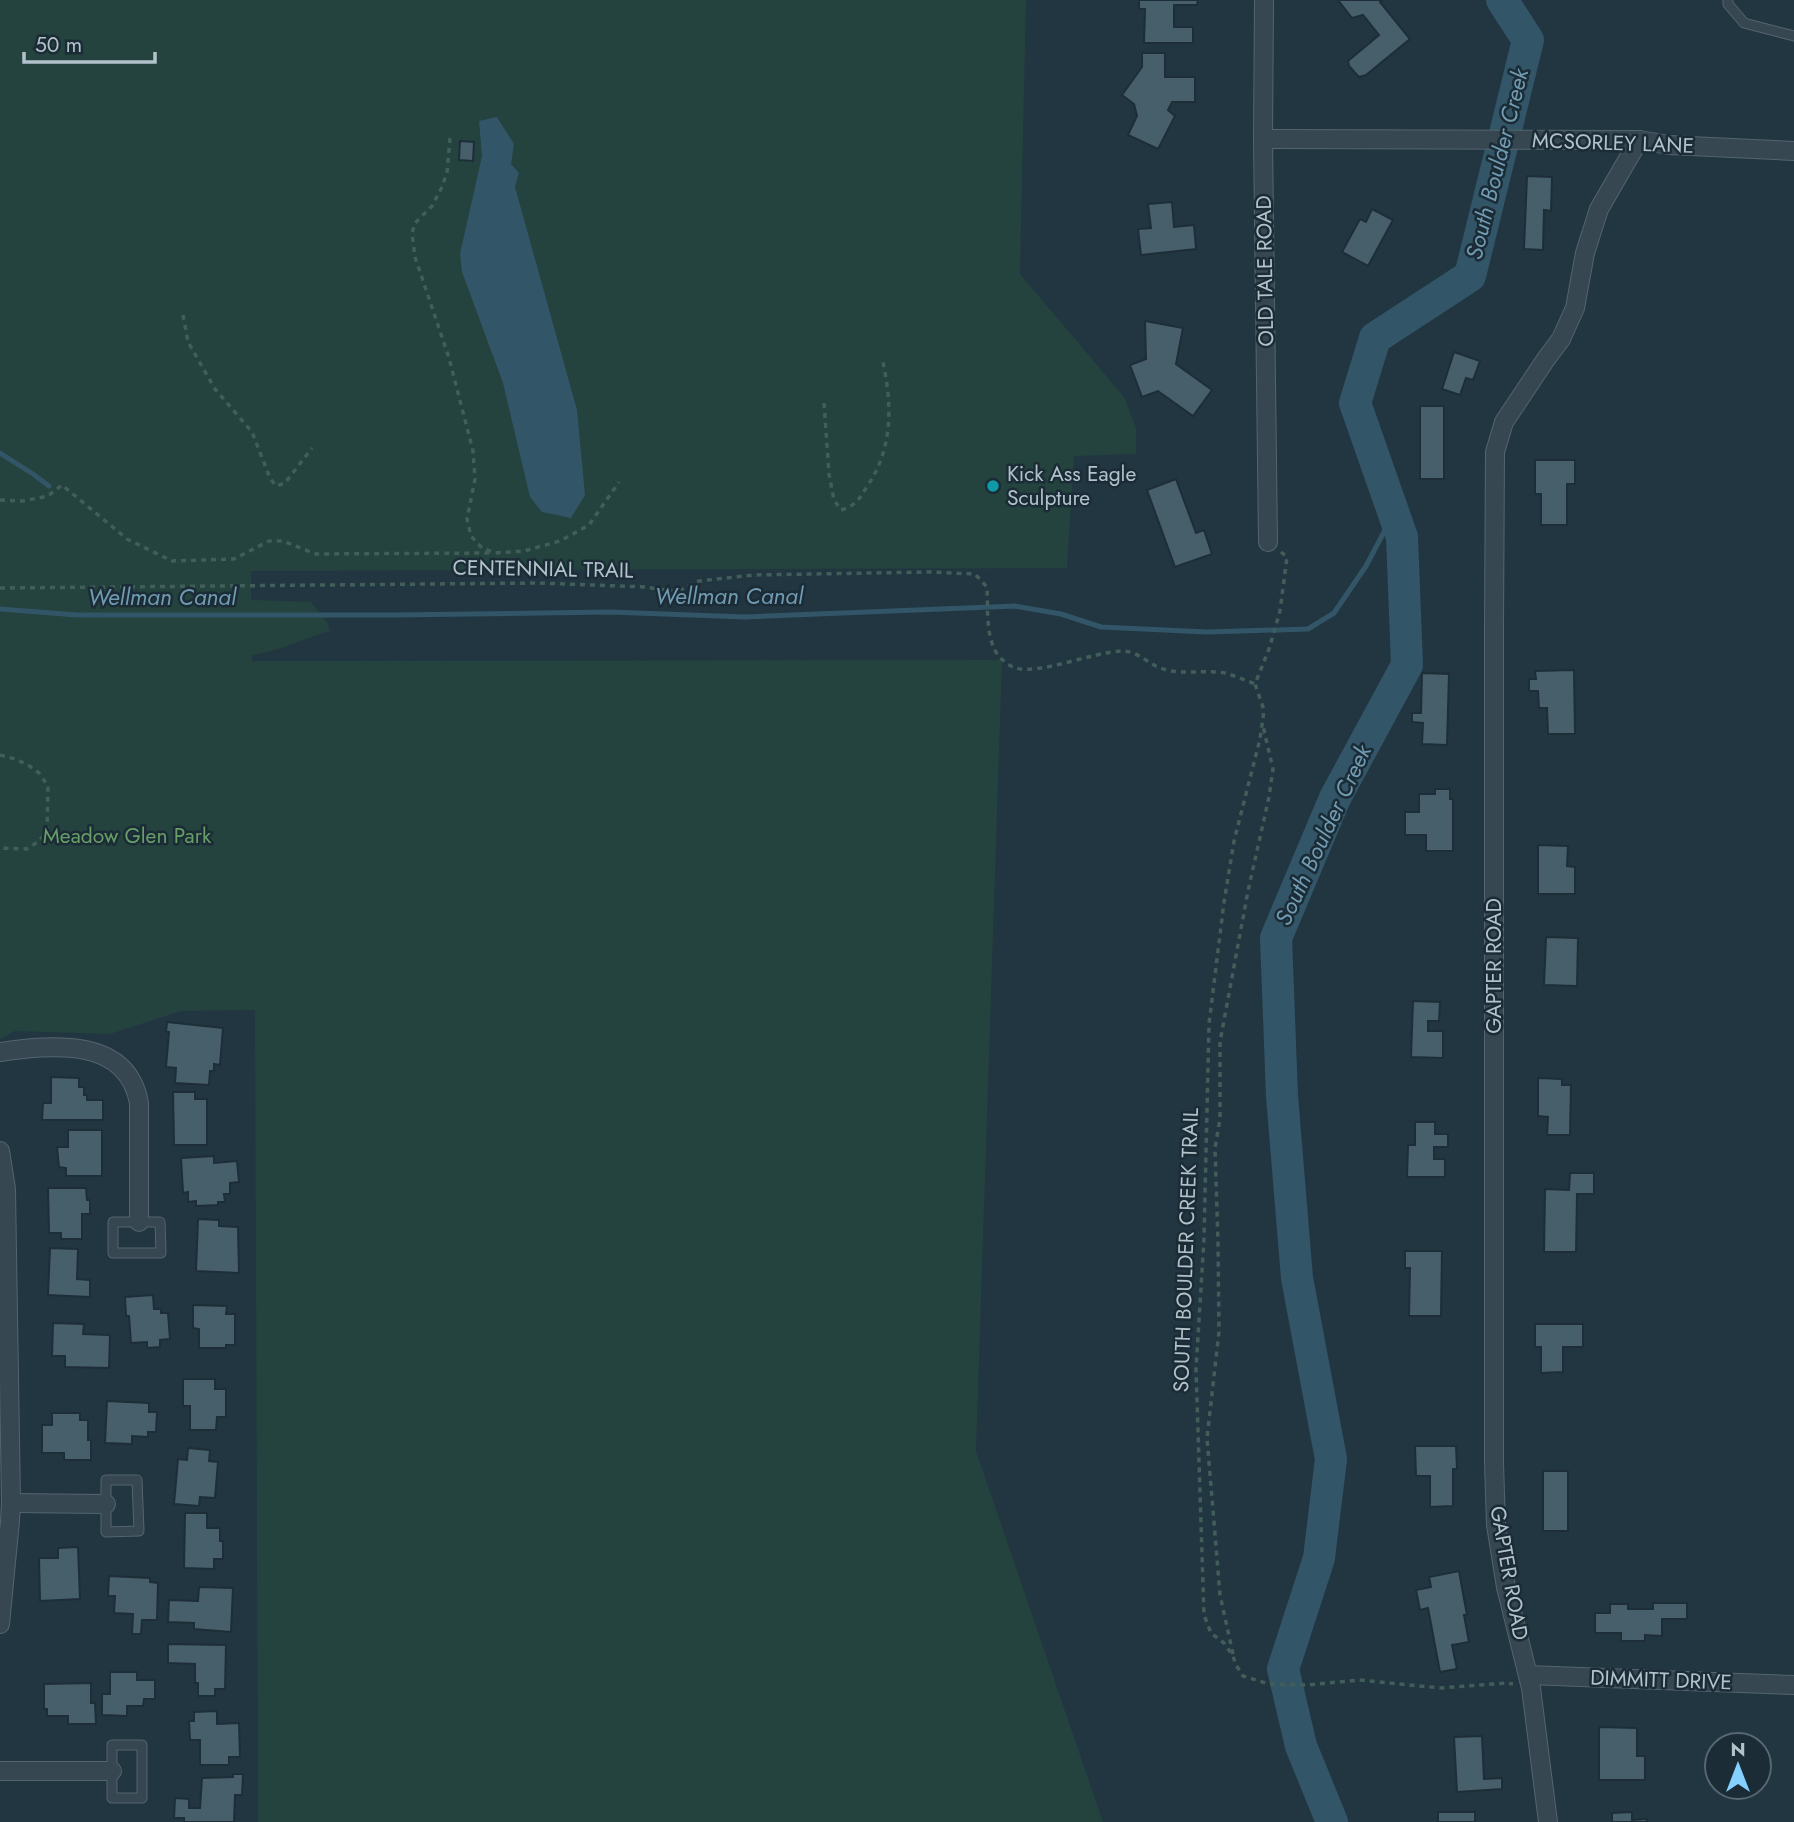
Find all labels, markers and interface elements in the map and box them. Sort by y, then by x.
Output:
scale bar [24,21,156,65]
text: 50 m [35,30,82,60]
water label: South Boulder Creek [1457,64,1537,263]
street label: MCSORLEY LANE [1531,125,1695,161]
street label: OLD TALE ROAD [1249,195,1281,347]
place label: Kick Ass Eagle Sculpture [1007,459,1136,513]
marker: Kick Ass Eagle Sculpture [985,478,1001,494]
street label: CENTENNIAL TRAIL [452,552,634,586]
water label: Wellman Canal [655,579,804,613]
water label: Wellman Canal [88,580,237,614]
water label: South Boulder Creek [1266,738,1380,931]
park label: Meadow Glen Park [43,821,212,851]
street label: GAPTER ROAD [1479,898,1509,1034]
street label: SOUTH BOULDER CREEK TRAIL [1166,1107,1206,1393]
street label: GAPTER ROAD [1482,1504,1536,1642]
street label: DIMMITT DRIVE [1590,1663,1732,1697]
north arrow [1703,1731,1773,1801]
text: N [1730,1736,1746,1763]

